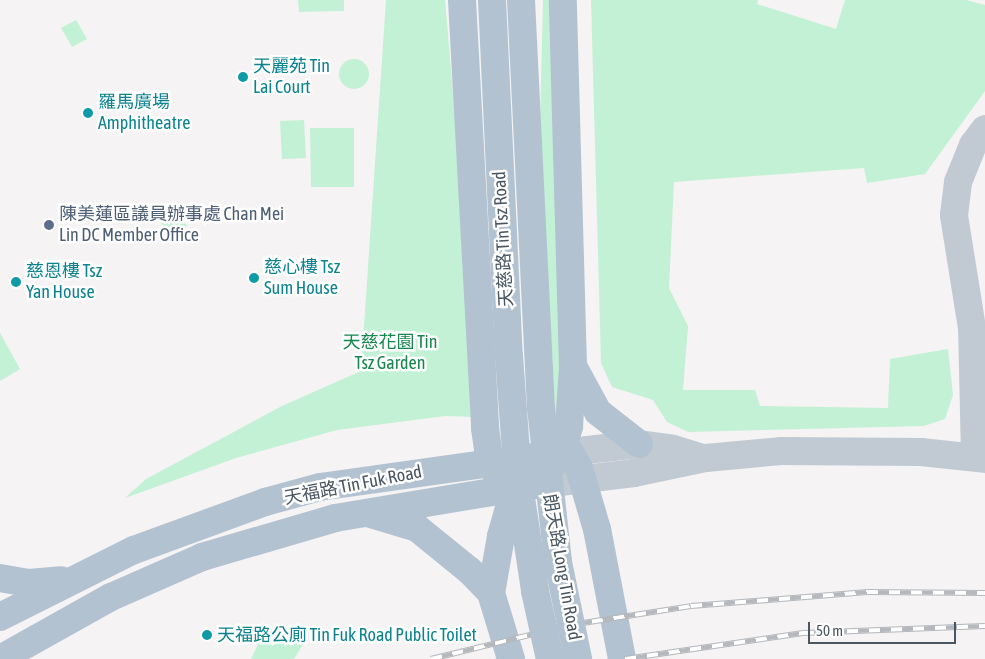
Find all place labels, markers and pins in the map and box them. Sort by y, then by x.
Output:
place label: 天麗苑 Tin Lai Court [253,56,330,98]
marker: 天麗苑 Tin Lai Court [237,71,249,83]
place label: 羅馬廣場 Amphitheatre [98,92,190,134]
marker: 羅馬廣場 Amphitheatre [82,107,94,119]
place label: 陳美蓮區議員辦事處 Chan Mei Lin DC Member Office [59,204,284,246]
marker: 陳美蓮區議員辦事處 Chan Mei Lin DC Member Office [43,219,55,231]
place label: 慈心樓 Tsz Sum House [264,257,340,300]
place label: 慈恩樓 Tsz Yan House [26,261,102,304]
marker: 慈心樓 Tsz Sum House [248,272,260,284]
marker: 慈恩樓 Tsz Yan House [10,276,22,288]
place label: 天福路公廁 Tin Fuk Road Public Toilet [217,624,477,646]
marker: 天福路公廁 Tin Fuk Road Public Toilet [201,629,213,641]

